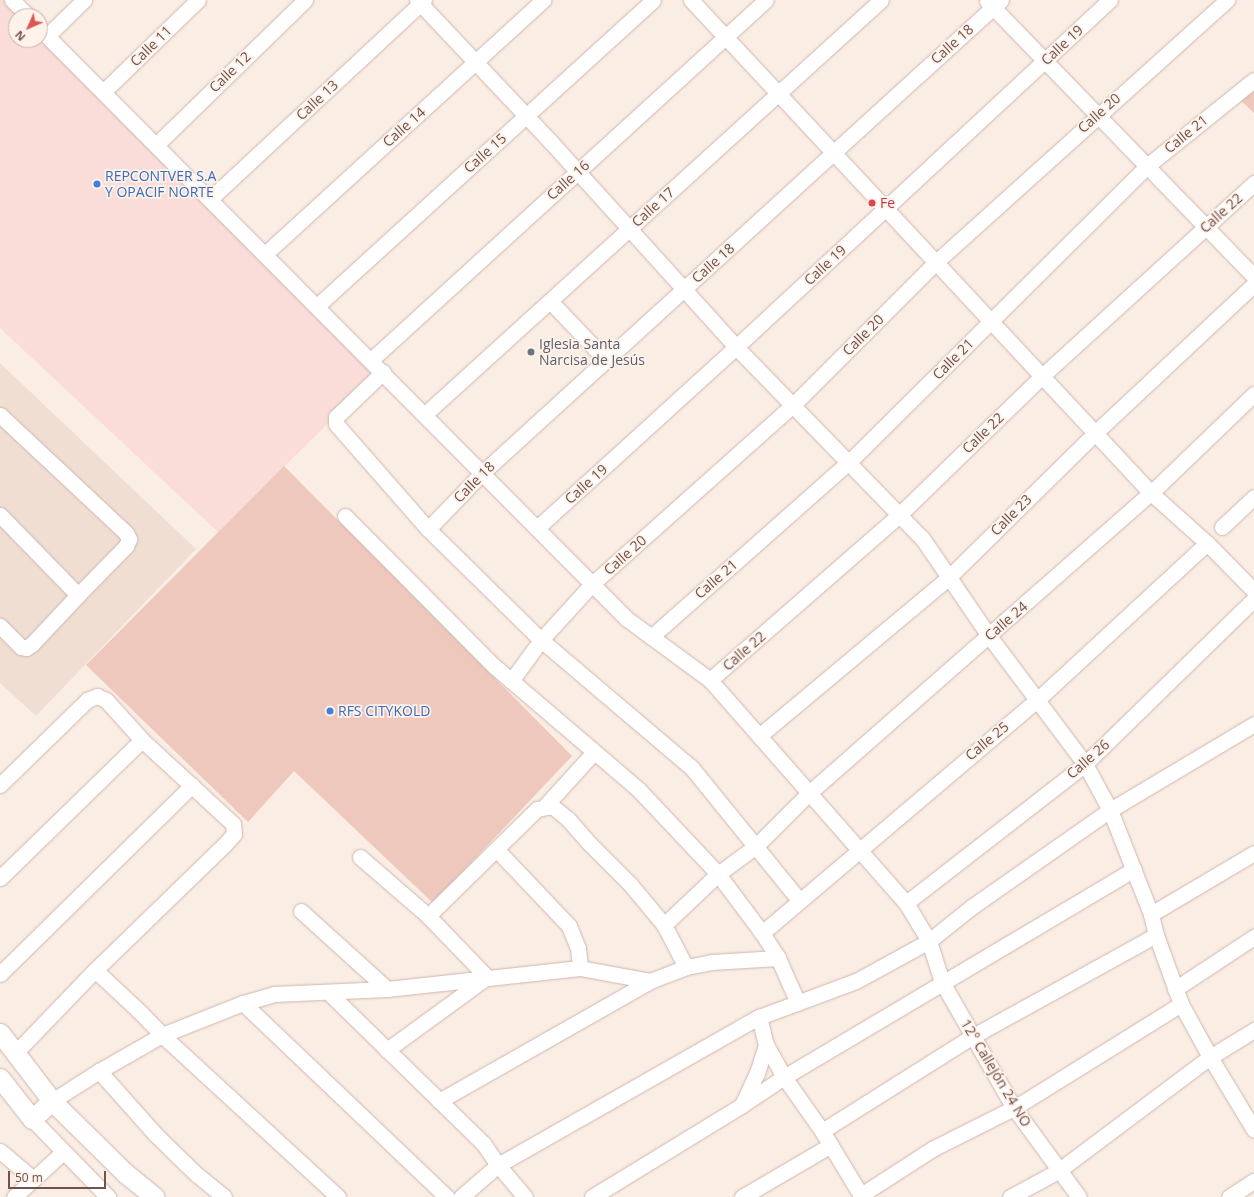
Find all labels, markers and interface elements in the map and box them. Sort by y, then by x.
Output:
north arrow [8,8,48,48]
street label: Calle 18 [927,21,977,67]
street label: Calle 19 [1038,21,1086,69]
street label: Calle 11 [127,22,175,70]
text: N [11,28,28,45]
street label: Calle 12 [206,48,254,96]
street label: Calle 13 [293,76,341,124]
street label: Calle 20 [1074,90,1124,136]
street label: Calle 14 [379,104,429,150]
street label: Calle 21 [1161,111,1211,157]
street label: Calle 15 [460,130,510,176]
street label: Calle 16 [543,157,593,203]
place label: REPCONTVER S.A Y OPACIF NORTE [105,168,216,200]
marker: REPCONTVER S.A Y OPACIF NORTE [92,179,102,189]
street label: Calle 17 [628,184,678,230]
street label: Calle 22 [1196,190,1246,236]
place label: Fe [880,195,895,211]
marker: Fe [867,198,877,208]
street label: Calle 18 [688,240,738,286]
street label: Calle 19 [801,241,849,289]
street label: Calle 20 [839,311,887,359]
street label: Calle 21 [929,335,977,383]
place label: Iglesia Santa Narcisa de Jesús [539,336,645,368]
marker: Iglesia Santa Narcisa de Jesús [526,347,536,357]
street label: Calle 22 [959,409,1007,457]
street label: Calle 18 [450,458,498,506]
street label: Calle 19 [561,461,611,507]
street label: Calle 23 [987,491,1035,539]
street label: Calle 20 [600,532,650,578]
street label: Calle 21 [691,556,741,602]
street label: Calle 24 [981,598,1031,644]
street label: Calle 22 [719,628,769,674]
place label: RFS CITYKOLD [338,703,430,719]
marker: RFS CITYKOLD [325,706,335,716]
street label: Calle 25 [962,718,1012,764]
street label: Calle 26 [1063,736,1113,782]
street label: 12° Callejón 24 NO [957,1016,1035,1130]
scale bar [10,1163,108,1189]
text: 50 m [15,1169,43,1186]

